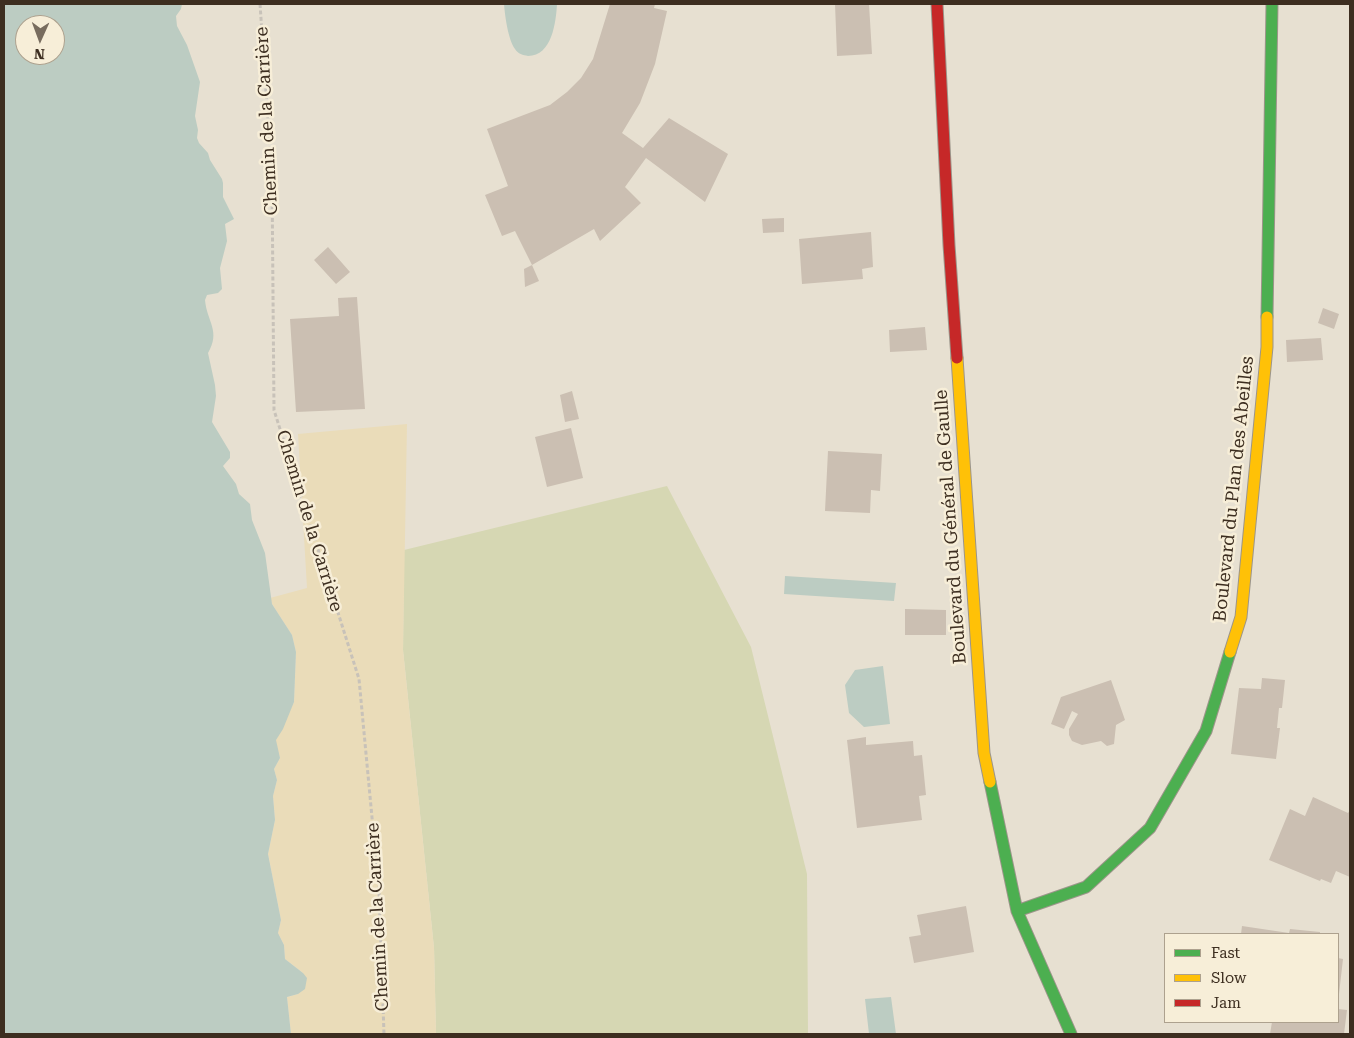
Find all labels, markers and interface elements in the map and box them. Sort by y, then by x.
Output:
north arrow [15,15,65,65]
street label: Chemin de la Carrière [251,26,283,216]
text: N [34,46,45,62]
street label: Boulevard du Plan des Abeilles [1209,355,1259,623]
street label: Boulevard du Général de Gaulle [931,389,971,665]
street label: Chemin de la Carrière [271,428,347,614]
street label: Chemin de la Carrière [362,822,394,1012]
legend [1164,933,1339,1023]
text: Fast [1211,944,1240,962]
text: Slow [1211,969,1246,987]
text: Jam [1211,994,1241,1012]

